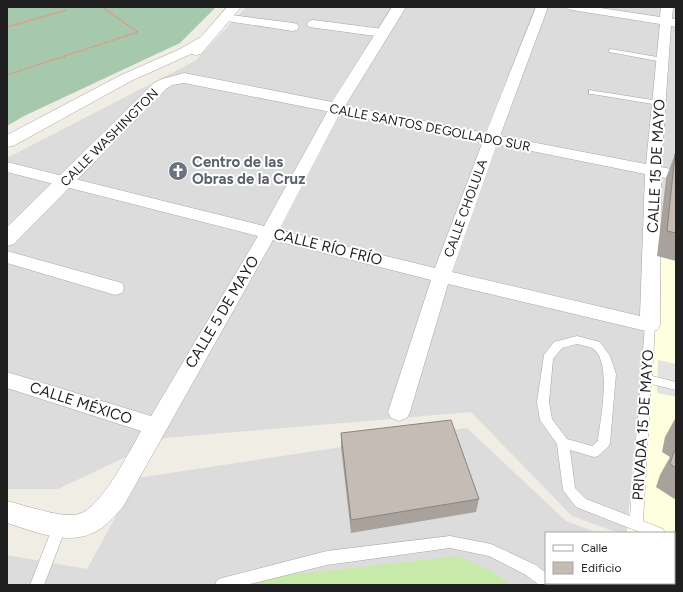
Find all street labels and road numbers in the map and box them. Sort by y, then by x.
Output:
street label: CALLE WASHINGTON [57,85,161,189]
street label: CALLE 15 DE MAYO [644,99,668,233]
street label: CALLE SANTOS DEGOLLADO SUR [328,101,532,154]
street label: CALLE CHOLULA [441,157,490,259]
street label: CALLE RÍO FRÍO [272,225,384,269]
street label: CALLE 5 DE MAYO [181,253,263,371]
street label: PRIVADA 15 DE MAYO [629,349,657,501]
street label: CALLE MÉXICO [28,378,134,428]

